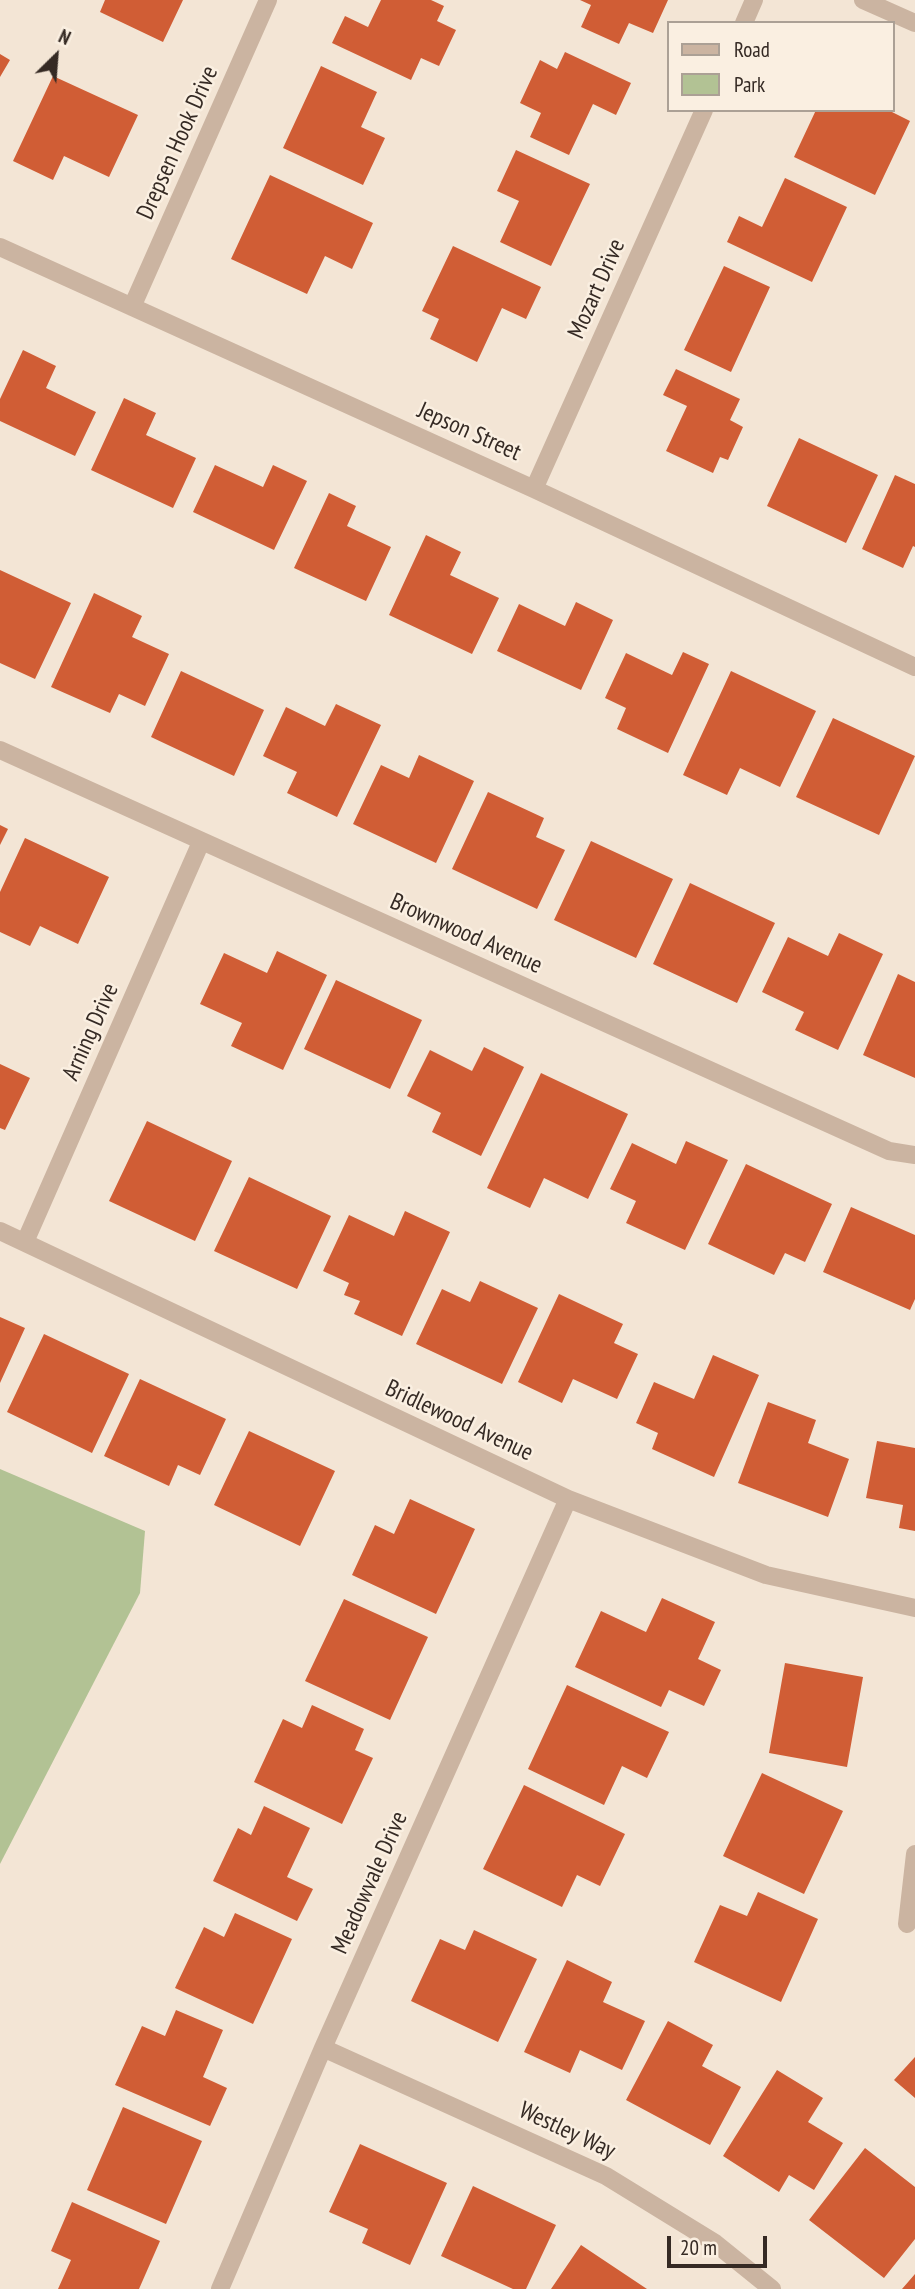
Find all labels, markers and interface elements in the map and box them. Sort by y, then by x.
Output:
north arrow [21,21,91,91]
legend [666,21,894,112]
text: N [55,24,75,50]
text: Road [734,36,770,63]
street label: Drepsen Hook Drive [131,62,225,224]
text: Park [734,71,765,98]
street label: Mozart Drive [562,235,632,343]
street label: Jepson Street [413,396,525,468]
street label: Brownwood Avenue [385,888,547,980]
street label: Arning Drive [57,979,125,1085]
street label: Bridlewood Avenue [381,1374,537,1468]
street label: Meadowvale Drive [326,1807,414,1959]
street label: Westley Way [514,2096,620,2166]
scale bar [670,2222,770,2266]
text: 20 m [680,2234,717,2261]

